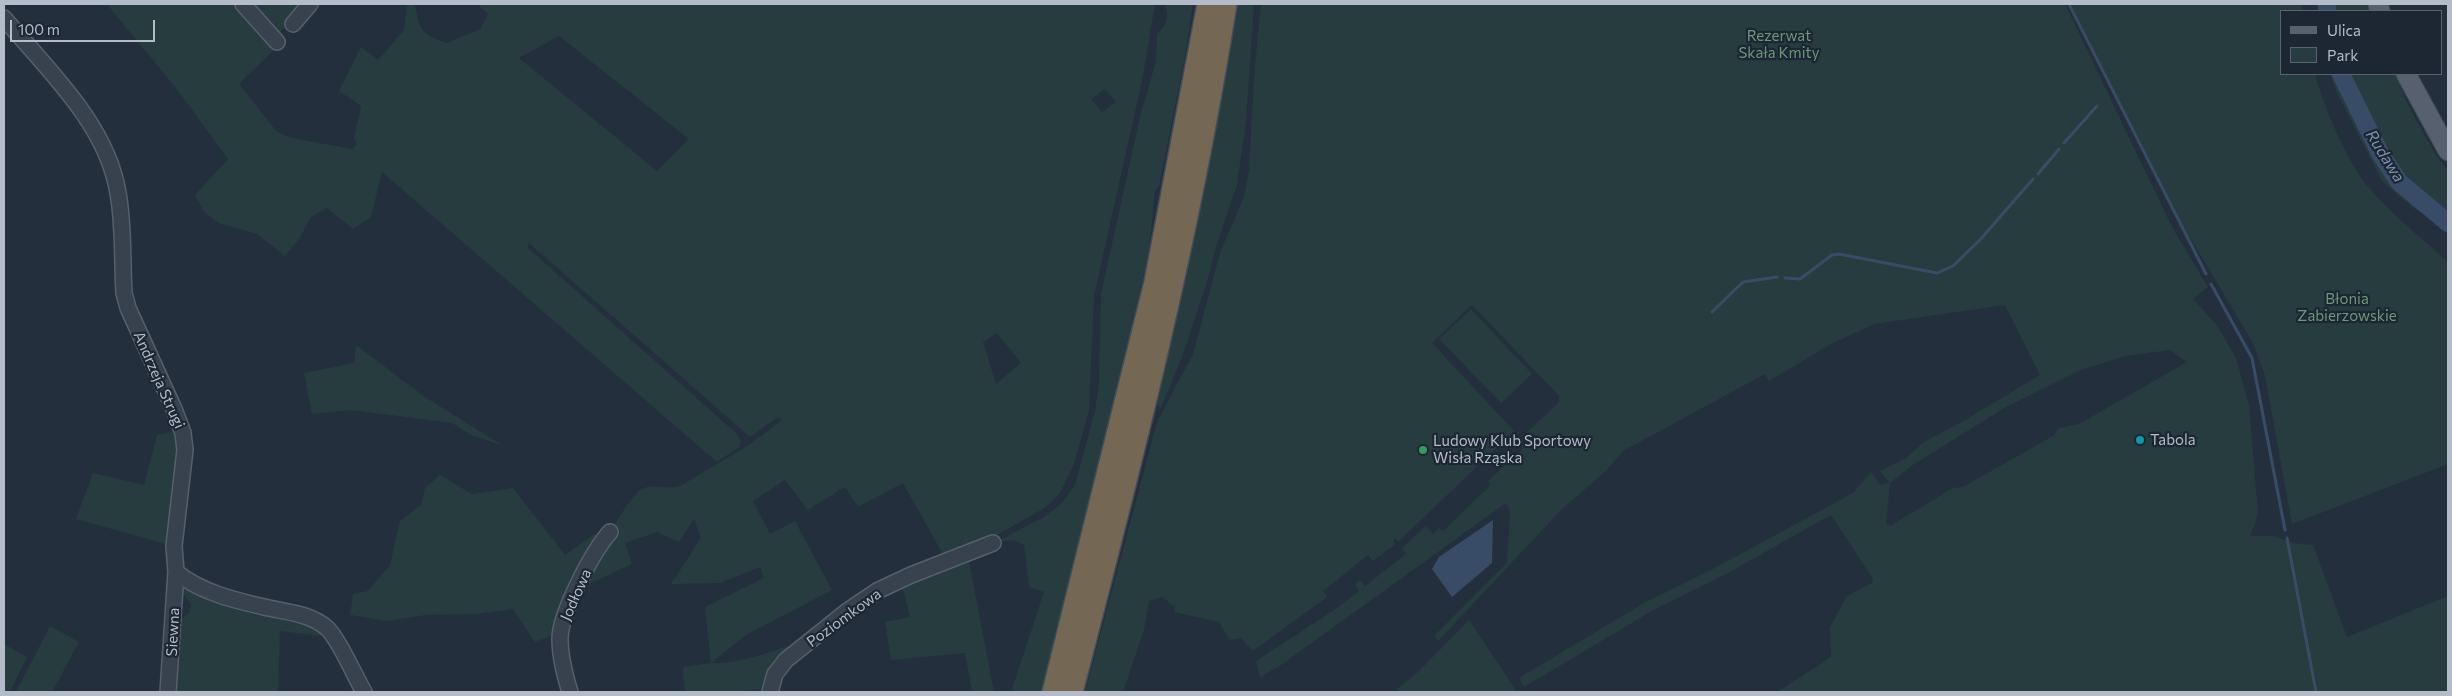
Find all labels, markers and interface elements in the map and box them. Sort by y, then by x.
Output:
scale bar [12,10,158,42]
legend [2280,10,2442,75]
text: 100 m [18,20,60,38]
text: Ulica [2327,21,2361,39]
park label: Rezerwat Skała Kmity [1739,27,1819,62]
text: Park [2327,46,2358,64]
water label: Rudawa [2362,126,2408,186]
park label: Błonia Zabierzowskie [2297,290,2397,325]
street label: Andrzeja Strugi [129,329,189,431]
place label: Tabola [2150,431,2196,449]
place label: Ludowy Klub Sportowy Wisła Rząska [1433,432,1591,467]
marker: Tabola [2134,434,2146,446]
marker: Ludowy Klub Sportowy Wisła Rząska [1417,444,1429,456]
street label: Jodłowa [557,566,595,624]
street label: Poziomkowa [803,585,885,651]
street label: Siewna [163,607,183,657]

